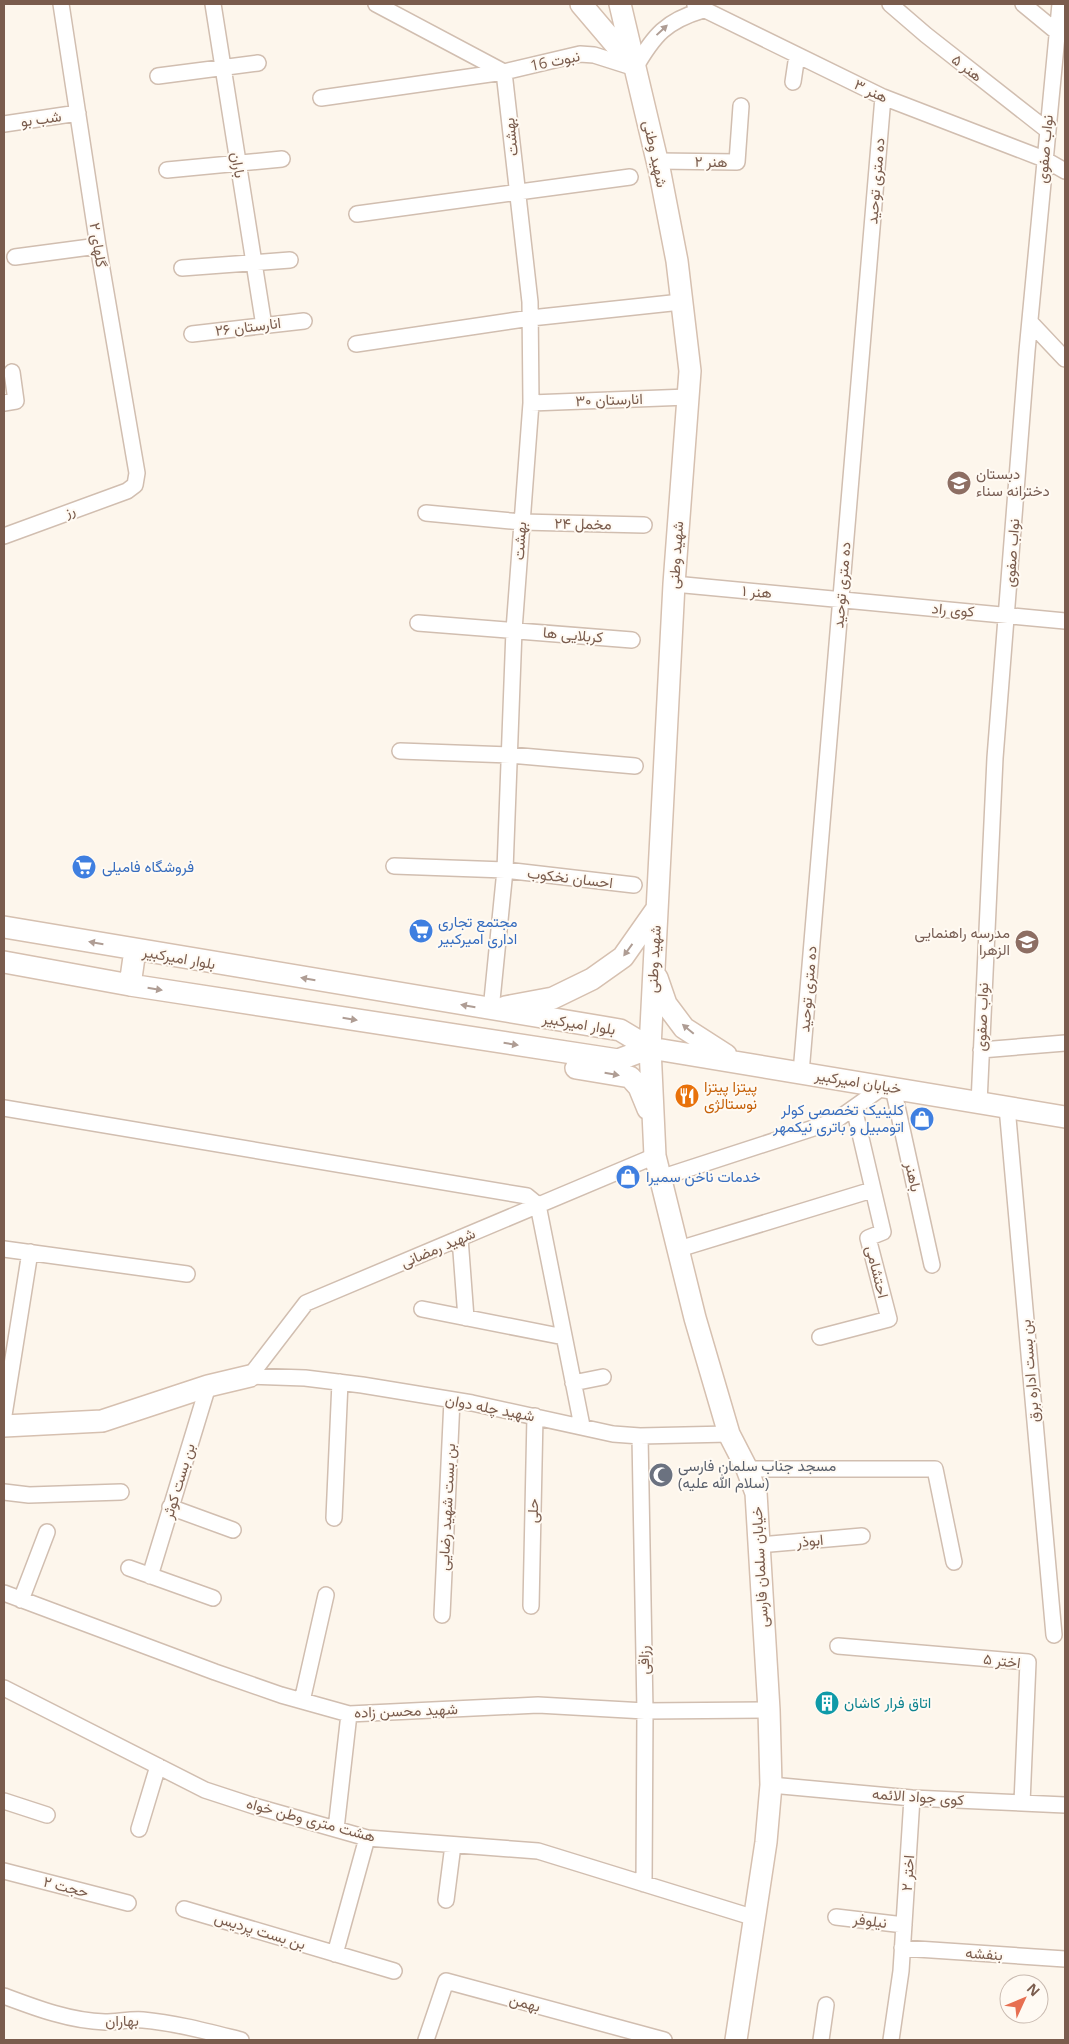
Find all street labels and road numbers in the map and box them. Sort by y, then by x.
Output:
street label: نبوت 16 [528,45,581,75]
street label: هنر ۵ [948,49,987,86]
street label: هنر ۳ [851,74,892,107]
street label: شب بو [19,105,63,131]
street label: نواب صفوی [1031,114,1058,184]
street label: بهشت [498,117,522,157]
street label: شهید وطنی [638,119,673,189]
street label: ده متری توحید [861,137,890,225]
street label: باران [227,150,251,179]
street label: هنر ۲ [694,151,728,171]
street label: گلهای ۲ [85,221,112,269]
street label: انارستان ۲۶ [214,312,282,340]
street label: انارستان ۳۰ [575,388,643,410]
street label: رز [61,499,78,522]
street label: مخمل ۲۴ [554,513,612,533]
street label: نواب صفوی [999,518,1024,588]
street label: شهید وطنی [663,520,688,590]
street label: بهشت [508,521,530,561]
street label: ده متری توحید [827,541,856,629]
street label: هنر ۱ [742,580,773,602]
street label: کوی راد [931,597,976,622]
street label: کربلایی ها [542,621,604,648]
street label: احسان نخکوب [526,862,614,892]
street label: شهید وطنی [641,924,666,993]
street label: بلوار امیرکبیر [140,941,217,973]
street label: ده متری توحید [793,945,822,1033]
street label: نواب صفوی [970,982,993,1052]
street label: بلوار امیرکبیر [540,1007,617,1039]
street label: خیابان امیرکبیر [813,1064,903,1098]
street label: باهنر [901,1159,927,1193]
street label: شهید رمضانی [397,1222,479,1273]
street label: احتشامی [861,1243,894,1300]
street label: بن بست اداره برق [1015,1319,1044,1423]
street label: شهید چله دوان [444,1389,537,1426]
street label: بن بست کوثر [157,1441,200,1522]
street label: بن بست شهید رضایی [433,1443,460,1571]
street label: حلی [522,1499,543,1523]
street label: خیابان سلمان فارسی [746,1506,773,1628]
street label: ابوذر [795,1529,824,1551]
street label: رزاقی [633,1645,654,1675]
street label: اختر ۵ [982,1648,1022,1672]
street label: شهید محسن زاده [354,1698,458,1723]
street label: کوی جواد الائمه [871,1783,965,1810]
street label: هشت متری وطن خواه [244,1792,378,1847]
street label: اختر ۲ [896,1854,918,1892]
street label: حجت ۲ [42,1871,91,1901]
street label: بن بست پردیس [212,1907,308,1954]
street label: نیلوفر [851,1908,888,1932]
street label: بنفشه [965,1942,1003,1964]
street label: بهمن [507,1988,543,2017]
street label: بهاران [105,2010,139,2030]

